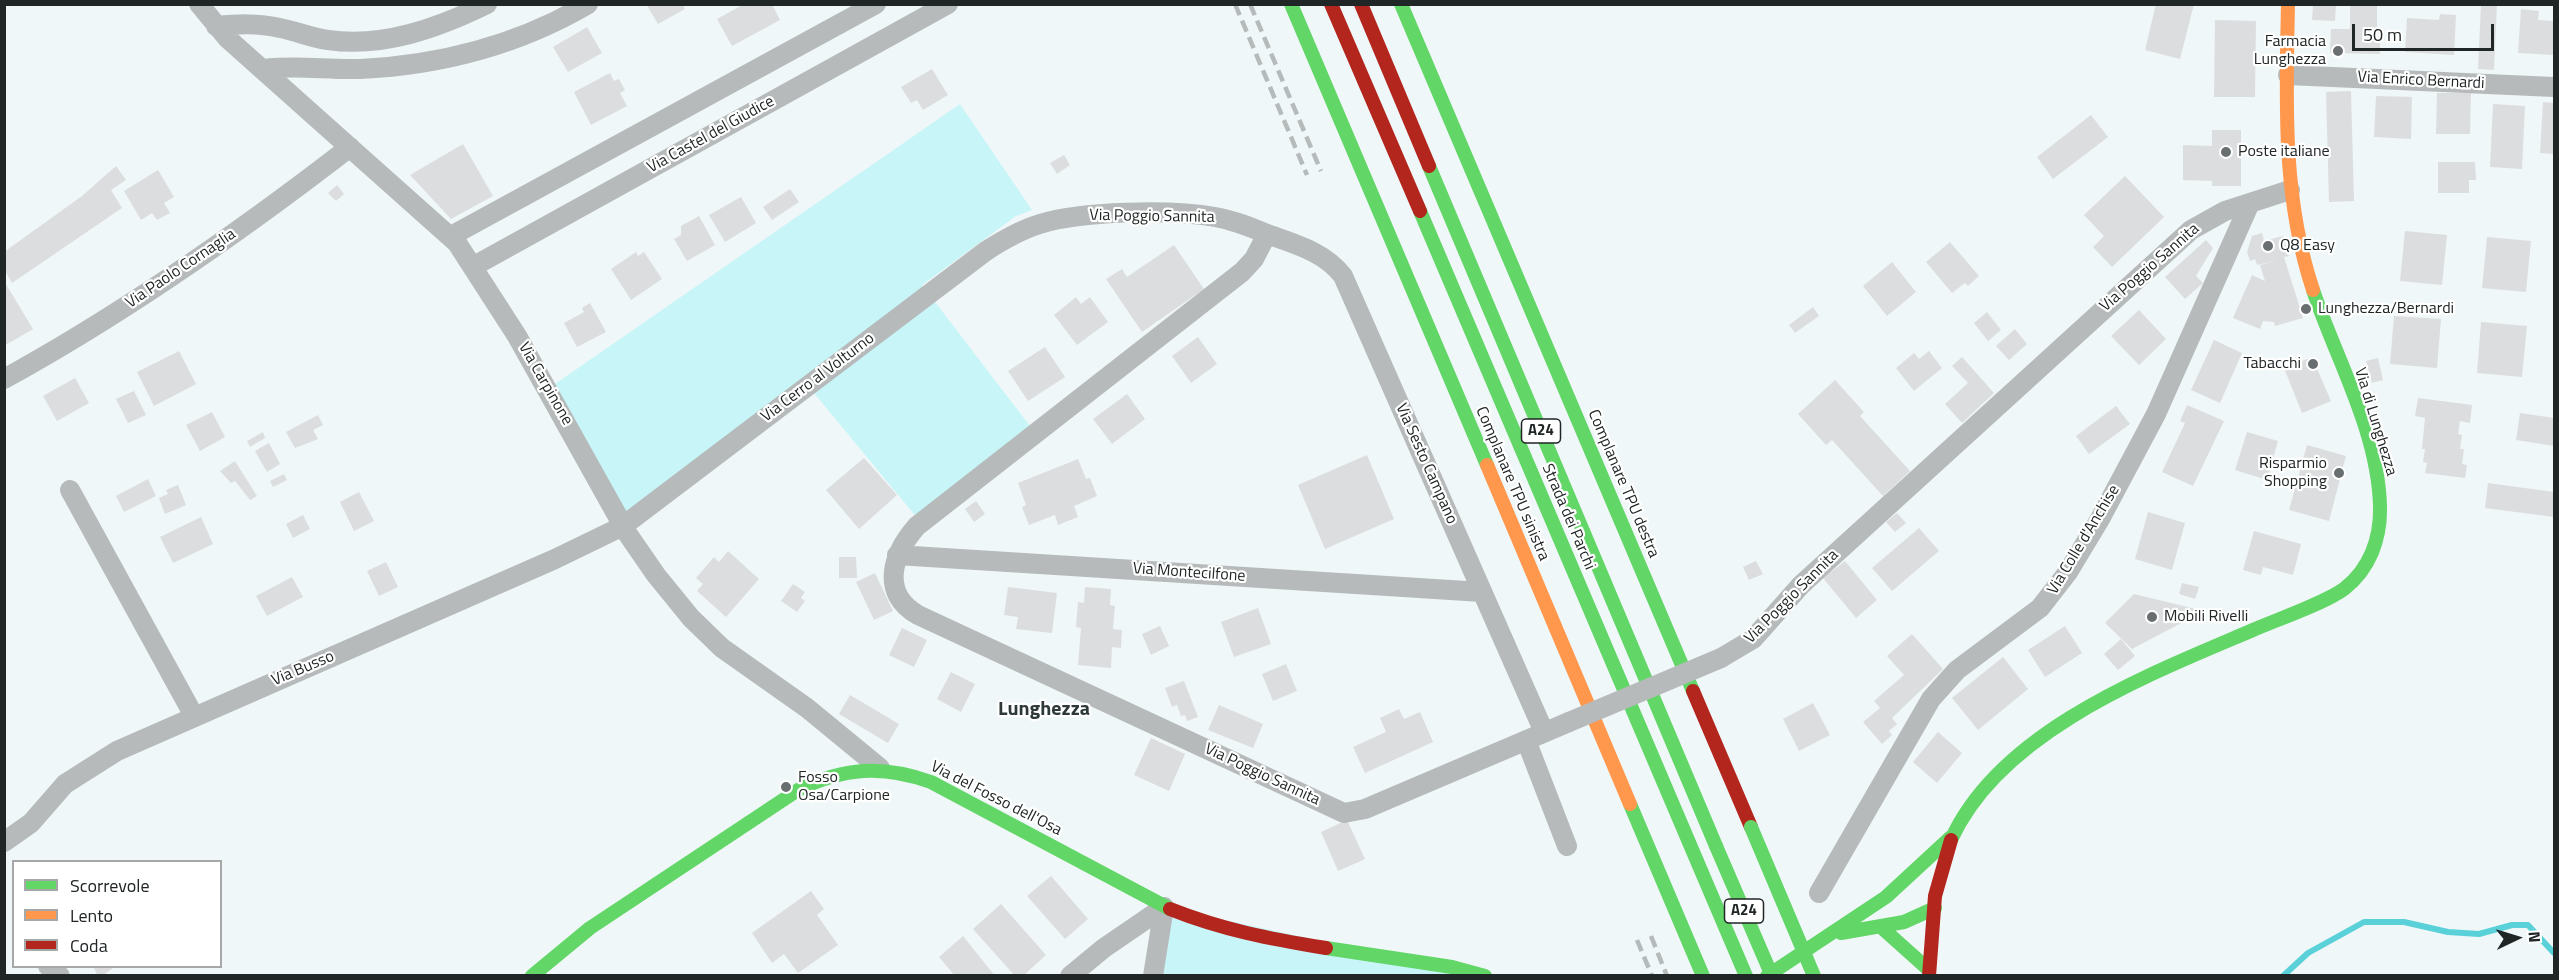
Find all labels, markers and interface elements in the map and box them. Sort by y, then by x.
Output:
scale bar [2355,12,2498,50]
text: 50 m [2363,21,2402,48]
place label: Farmacia Lunghezza [2254,32,2326,70]
marker: Farmacia Lunghezza [2331,44,2345,58]
street label: Via Enrico Bernardi [2357,68,2485,94]
street label: Via Castel del Giudice [644,92,778,178]
place label: Poste italiane [2238,142,2330,162]
marker: Poste italiane [2219,145,2233,159]
street label: Via Poggio Sannita [1089,206,1215,228]
street label: Via Poggio Sannita [2096,220,2204,316]
street label: Via Paolo Cornaglia [122,225,240,313]
place label: Q8 Easy [2280,236,2335,256]
marker: Q8 Easy [2261,239,2275,253]
place label: Lunghezza/Bernardi [2318,299,2454,319]
marker: Lunghezza/Bernardi [2299,302,2313,316]
street label: Via Cerro al Volturno [758,329,878,427]
street label: Via Carpinone [514,339,576,429]
place label: Tabacchi [2244,354,2301,374]
marker: Tabacchi [2306,357,2320,371]
street label: Via di Lunghezza [2349,366,2401,478]
street label: Via Sesto Campano [1391,401,1461,527]
street label: Complanare TPU sinistra [1471,404,1553,564]
street label: Complanare TPU destra [1583,407,1663,561]
road number: A24 [1522,419,1560,443]
place label: Risparmio Shopping [2259,454,2327,492]
street label: Strada dei Parchi [1537,461,1599,573]
marker: Risparmio Shopping [2332,466,2346,480]
street label: Via Colle d'Anchise [2044,482,2124,598]
street label: Via Poggio Sannita [1741,546,1843,648]
street label: Via Montecilfone [1132,559,1246,587]
place label: Mobili Rivelli [2164,607,2248,627]
marker: Mobili Rivelli [2145,610,2159,624]
street label: Via Busso [269,647,337,691]
district label: Lunghezza [998,698,1090,722]
street label: Via Poggio Sannita [1201,740,1323,810]
street label: Via del Fosso dell'Osa [927,758,1065,840]
place label: Fosso Osa/Carpione [798,768,890,806]
marker: Fosso Osa/Carpione [779,780,793,794]
legend [12,860,222,968]
text: Scorrevole [70,872,149,899]
road number: A24 [1724,899,1764,923]
text: Lento [70,902,113,929]
north arrow [2487,908,2547,968]
text: N [2523,930,2547,943]
text: Coda [70,932,108,959]

